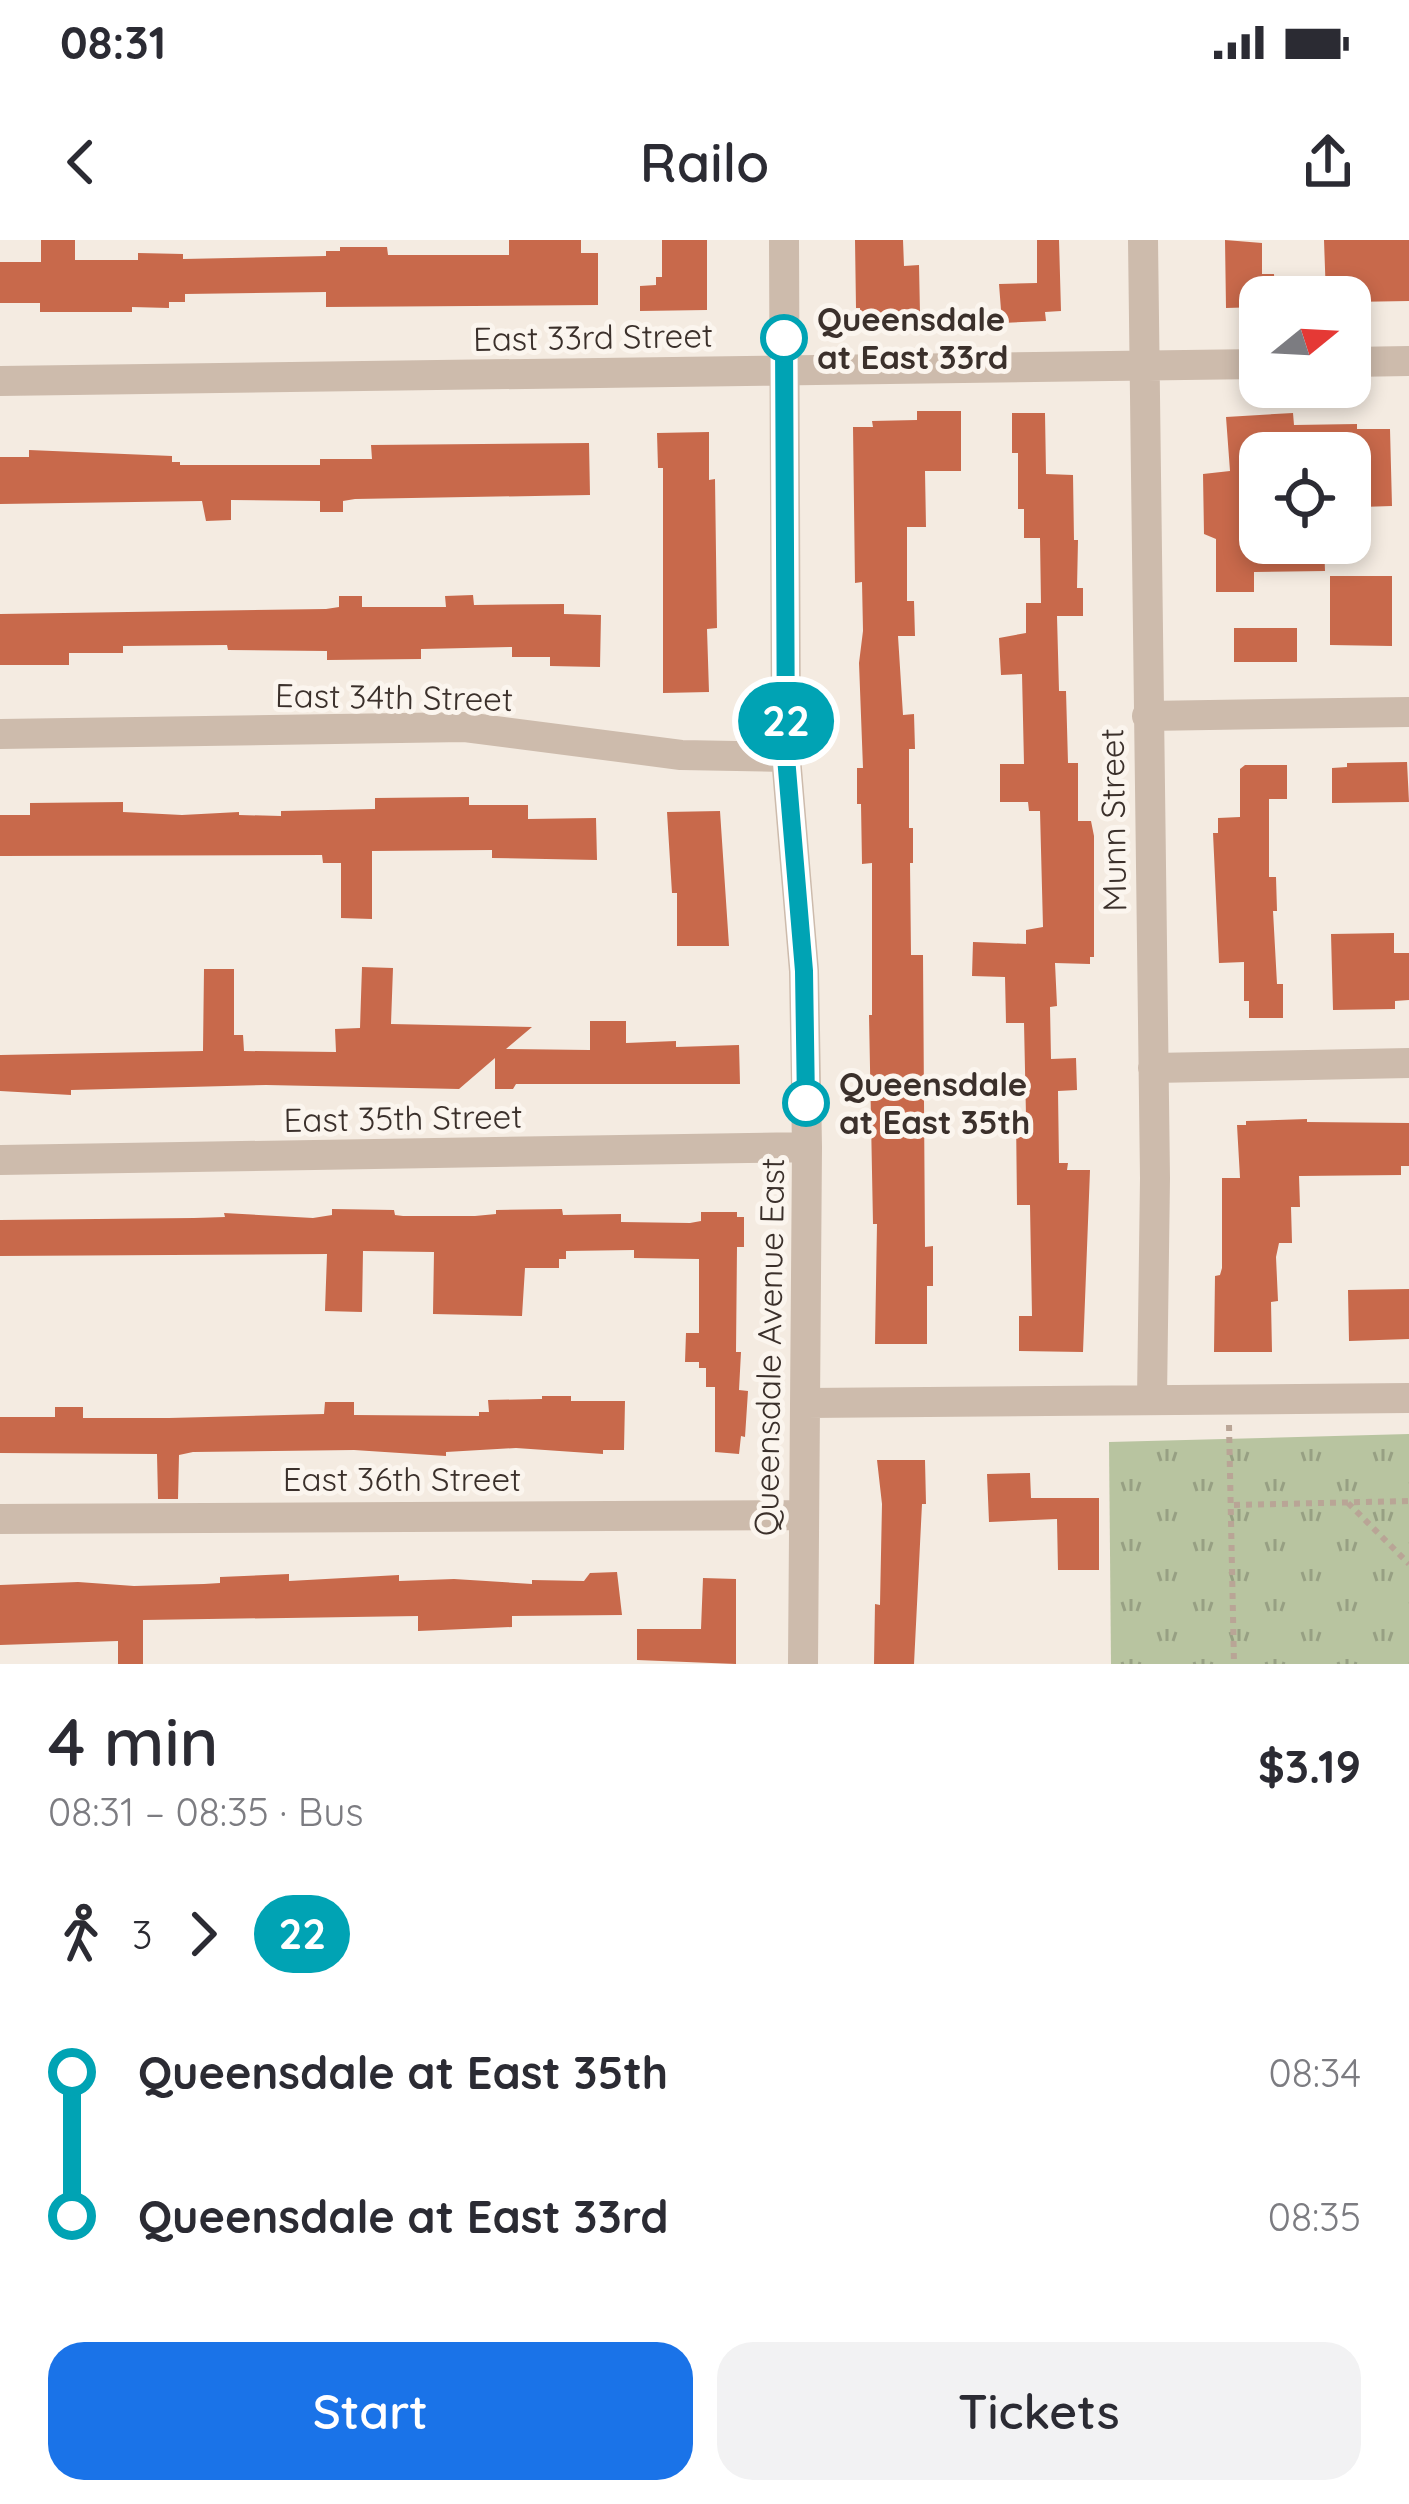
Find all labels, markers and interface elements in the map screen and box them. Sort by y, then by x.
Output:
text: 08:31 [60,14,166,70]
text: Railo [640,128,769,196]
icon: back [48,129,114,195]
icon: share [1295,129,1361,195]
north arrow [1239,276,1371,408]
map controls [1239,276,1371,564]
place label: Queensdale at East 33rd [817,298,1008,377]
street label: East 33rd Street [473,314,713,359]
marker: Queensdale at East 33rd [762,316,806,360]
button: locate [1239,432,1371,564]
street label: East 34th Street [275,674,513,719]
line badge: 22 [732,682,840,760]
text: 22 [762,694,810,747]
street label: Munn Street [1090,728,1135,912]
place label: Queensdale at East 35th [839,1063,1030,1142]
marker: Queensdale at East 35th [784,1081,828,1125]
street label: East 35th Street [283,1095,523,1140]
street label: Queensdale Avenue East [745,1157,792,1537]
street label: East 36th Street [283,1458,521,1499]
text: 4 min [48,1700,219,1783]
text: $3.19 [1258,1738,1361,1794]
text: 08:31 – 08:35 · Bus [48,1787,364,1836]
icon: walk [48,1901,114,1967]
icon: forward [170,1901,236,1967]
text: 22 [278,1907,326,1960]
text: 3 [132,1910,152,1959]
text: Queensdale at East 35th [138,2044,668,2100]
text: 08:34 [1268,2048,1361,2097]
text: Queensdale at East 33rd [138,2188,668,2244]
text: 08:35 [1268,2192,1361,2241]
button: Start [48,2342,693,2480]
button: Tickets [717,2342,1361,2480]

